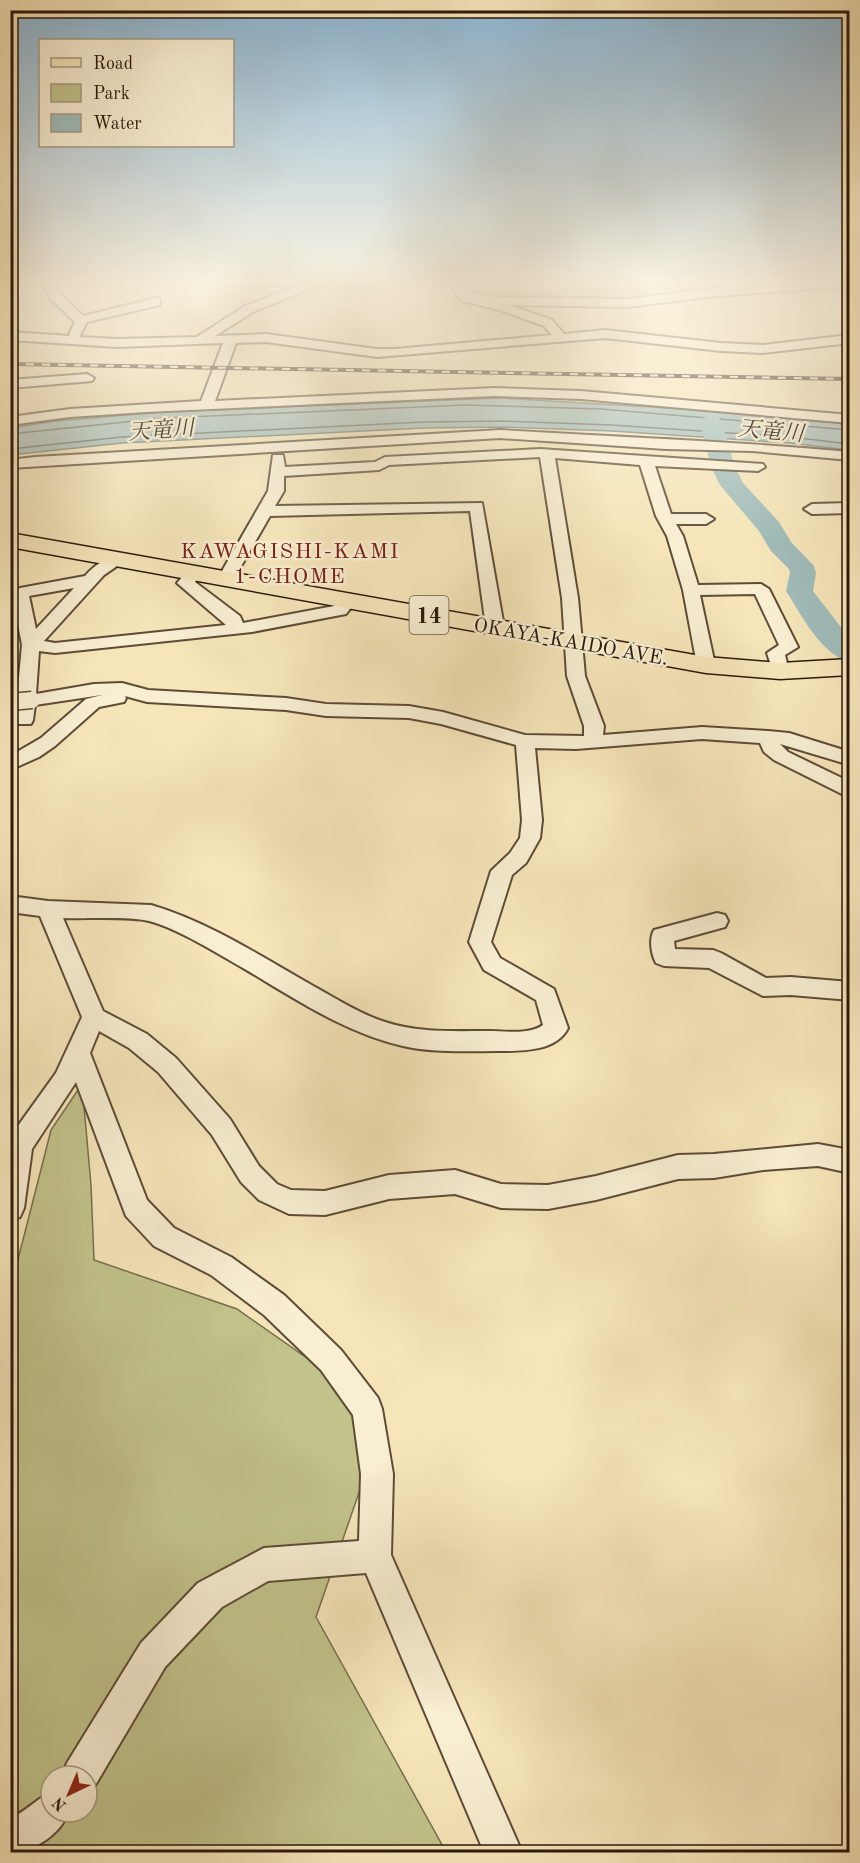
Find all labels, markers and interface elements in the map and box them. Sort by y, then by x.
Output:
legend [39,39,234,147]
text: Road [93,55,133,73]
text: Park [93,85,130,103]
text: Water [93,115,142,133]
water label: 天竜川 [127,416,197,444]
water label: 天竜川 [737,416,807,446]
district label: KAWAGISHI-KAMI 1-CHOME [180,541,400,588]
road number: 14 [410,596,448,634]
street label: OKAYA-KAIDO AVE. [472,616,670,670]
north arrow [39,1764,99,1824]
text: N [49,1793,70,1813]

